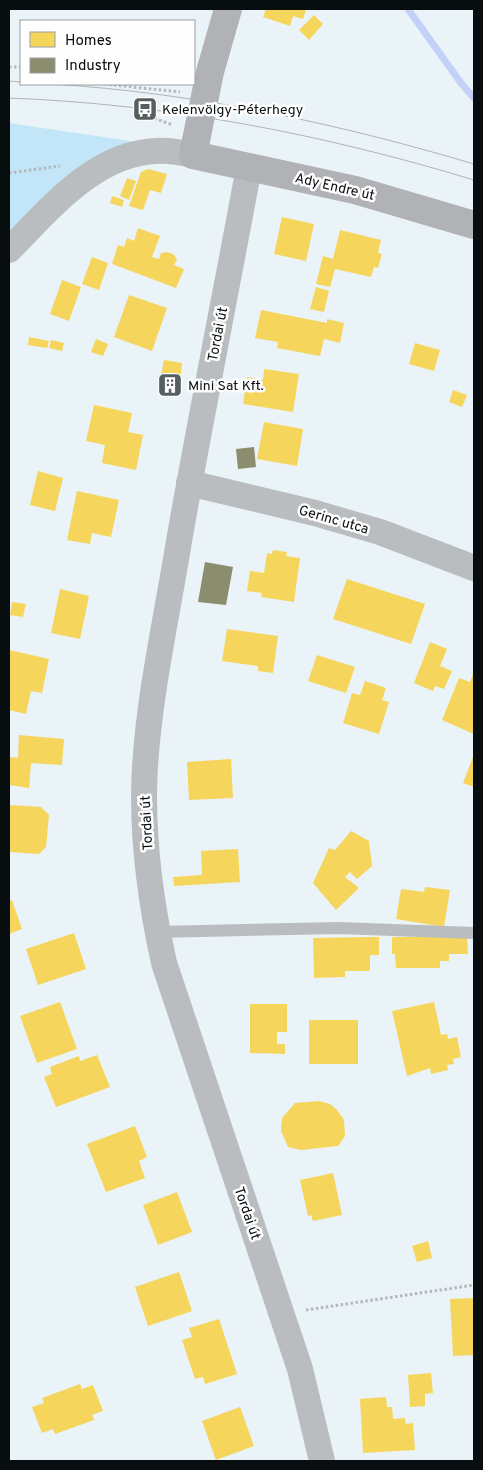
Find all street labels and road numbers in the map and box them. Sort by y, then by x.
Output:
street label: Ady Endre út [293,170,376,205]
street label: Tordai út [205,306,232,363]
street label: Gerinc utca [297,502,370,539]
street label: Tordai út [138,795,157,851]
street label: Tordai út [230,1185,264,1242]

